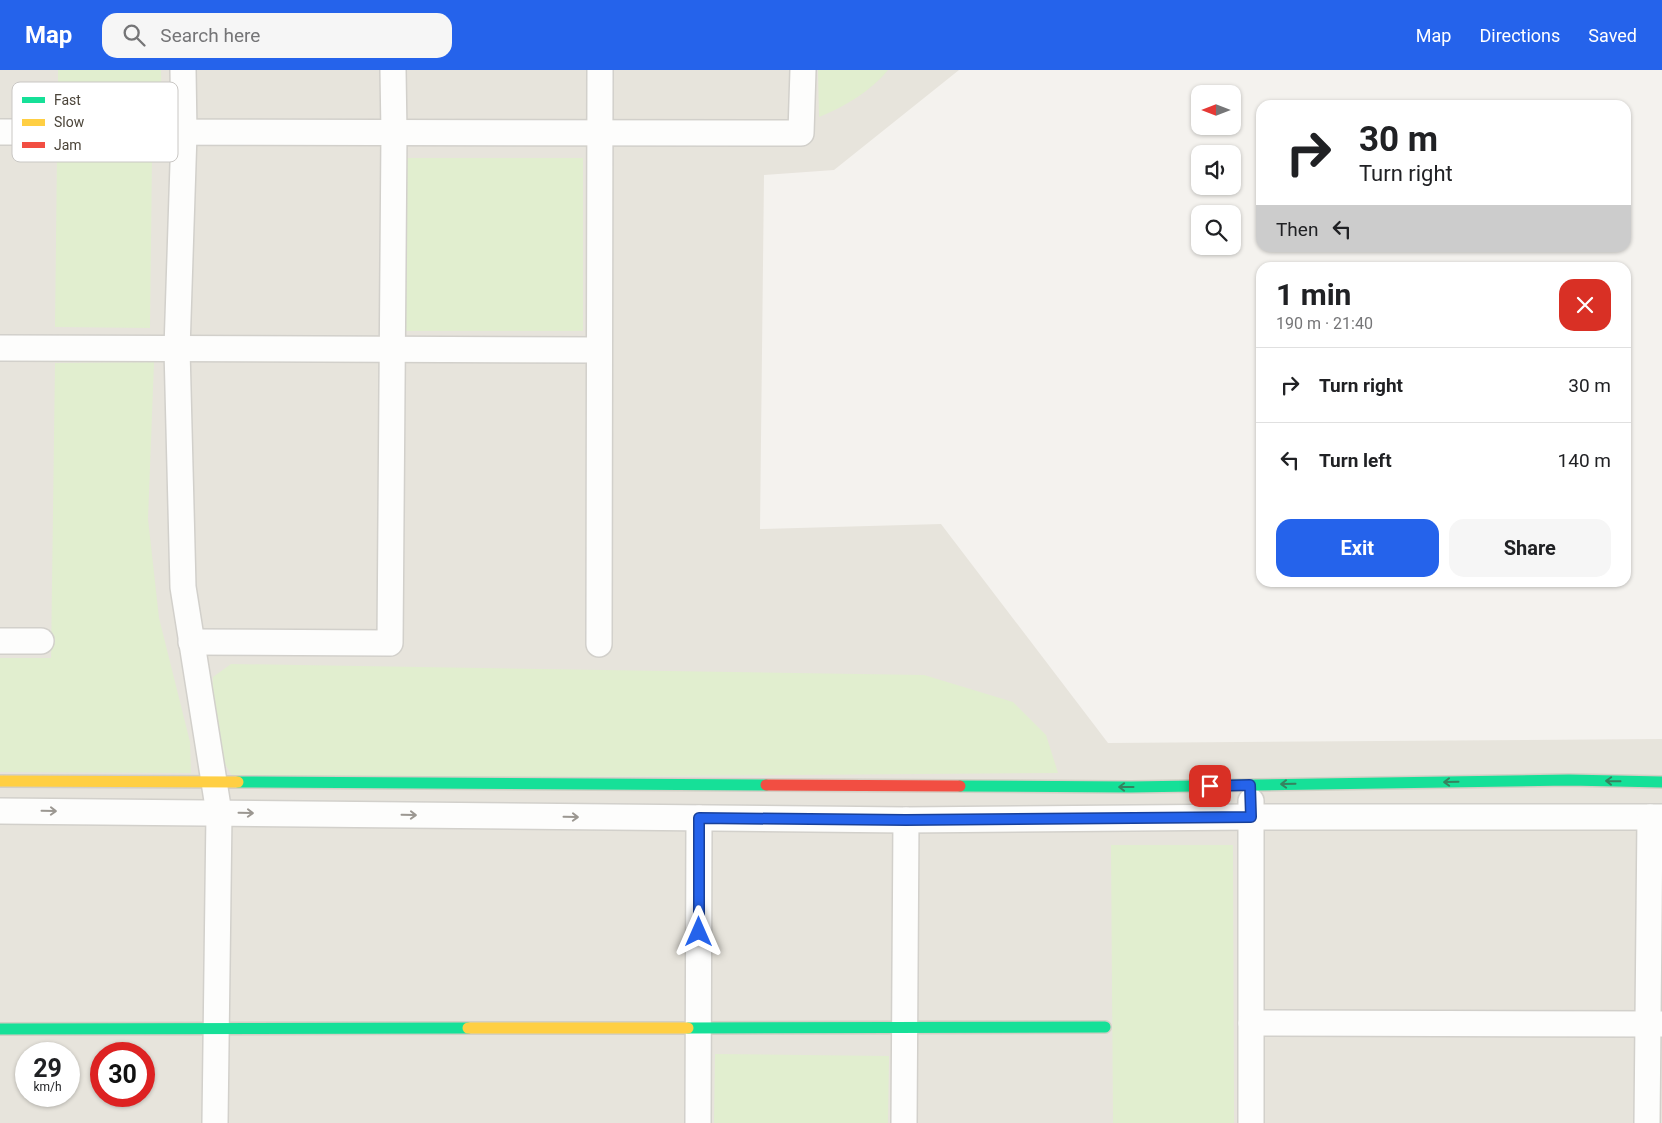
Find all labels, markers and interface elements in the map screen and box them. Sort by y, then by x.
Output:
search box [102,13,452,58]
text: Map [25,21,72,49]
icon: search [120,21,148,49]
text: Search here [160,24,260,47]
text: Map [1416,25,1451,46]
text: Directions [1479,25,1560,46]
text: Saved [1588,25,1637,46]
legend [12,82,178,162]
north arrow [1191,85,1241,135]
map controls [1191,85,1241,255]
text: Fast [54,92,81,108]
text: Slow [54,114,85,130]
text: 30 m [1359,119,1438,160]
icon: right [1276,120,1341,185]
text: Jam [54,137,82,153]
button: sound [1191,145,1241,195]
text: Turn right [1359,161,1453,186]
button: search [1191,205,1241,255]
icon: left [1328,215,1356,243]
text: Then [1276,218,1318,241]
text: 1 min [1276,277,1351,312]
button: close [1559,279,1611,331]
text: 190 m · 21:40 [1276,314,1373,333]
icon: right [1276,371,1304,399]
text: Turn right [1319,374,1403,397]
text: 30 m [1568,374,1611,397]
icon: left [1276,446,1304,474]
text: Turn left [1319,449,1392,472]
text: 140 m [1558,449,1611,472]
button: Exit [1276,519,1439,577]
button: Share [1449,519,1611,577]
pin [1189,765,1231,807]
icon: arrive [1196,772,1224,800]
one-way arrow [1606,776,1622,786]
one-way arrow [1443,777,1460,787]
one-way arrow [1281,780,1297,789]
one-way arrow [1118,782,1134,792]
one-way arrow [40,806,56,816]
one-way arrow [238,808,254,818]
one-way arrow [400,810,416,820]
one-way arrow [562,812,579,822]
position arrow [672,905,724,957]
speed limit sign: 30 [90,1042,155,1107]
text: 29 [33,1054,62,1083]
text: km/h [33,1080,62,1094]

